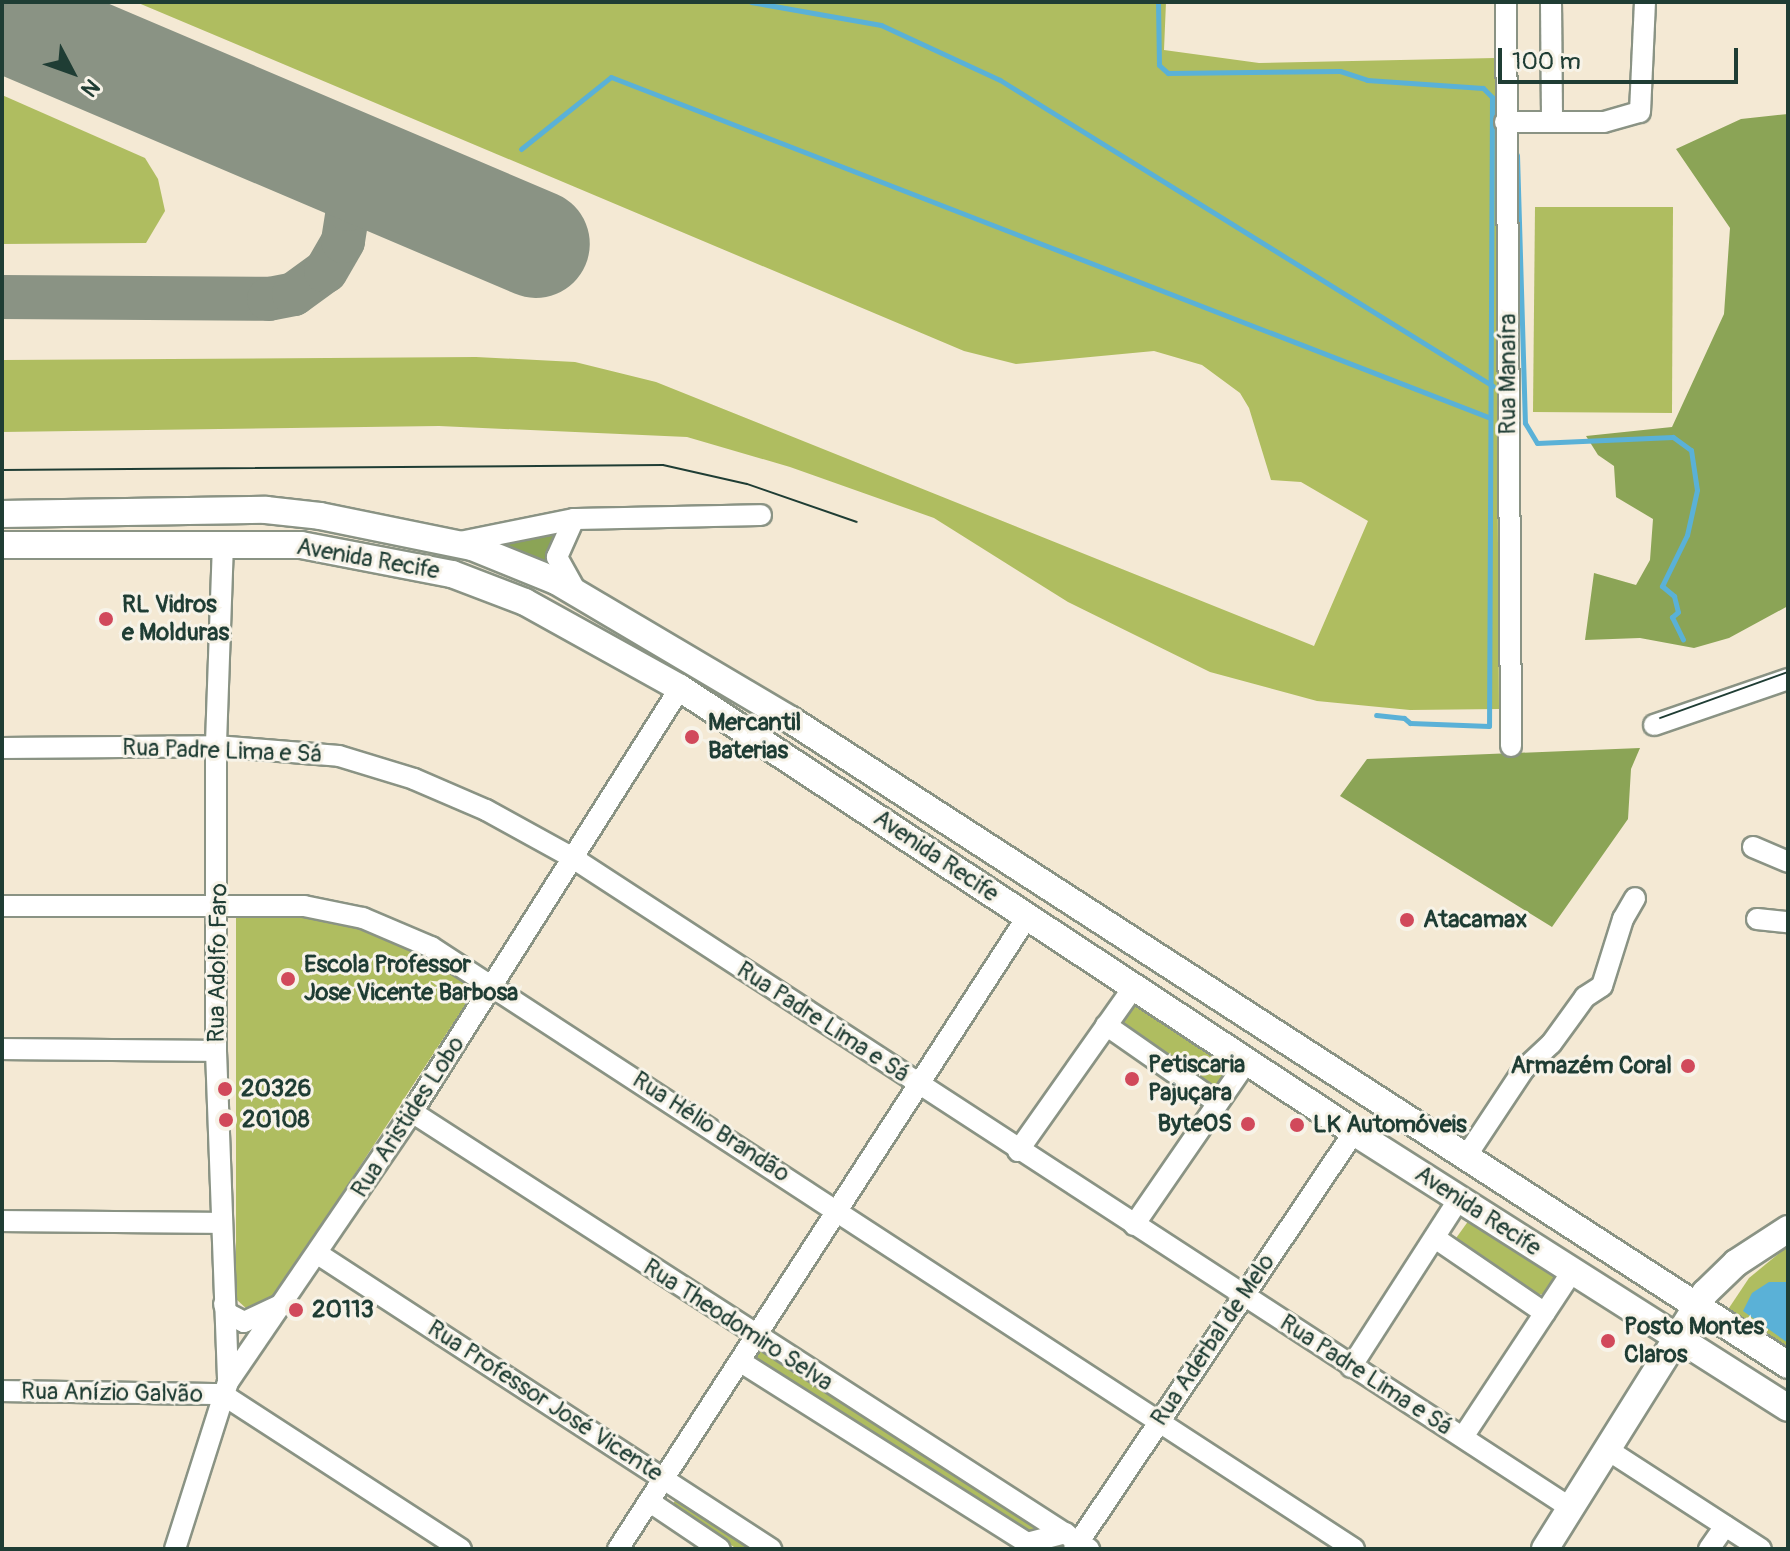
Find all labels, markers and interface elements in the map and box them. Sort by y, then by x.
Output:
north arrow [32,32,112,112]
scale bar [1502,32,1742,82]
text: 100 m [1512,47,1581,76]
text: N [75,73,106,103]
street label: Rua Manaíra [1494,313,1522,435]
street label: Avenida Recife [294,532,442,586]
place label: RL Vidros e Molduras [122,591,229,647]
marker: RL Vidros e Molduras [97,610,115,628]
place label: Mercantil Baterias [708,709,801,765]
marker: Mercantil Baterias [683,728,701,746]
street label: Rua Padre Lima e Sá [122,733,322,769]
street label: Avenida Recife [868,804,1004,908]
street label: Rua Adolfo Faro [202,883,234,1043]
place label: Atacamax [1423,906,1527,934]
marker: Atacamax [1398,911,1416,929]
place label: Escola Professor Jose Vicente Barbosa [304,951,518,1007]
street label: Rua Padre Lima e Sá [731,956,915,1088]
marker: Escola Professor Jose Vicente Barbosa [279,970,297,988]
street label: Rua Aristides Lobo [345,1031,471,1203]
place label: Petiscaria Pajuçara [1148,1051,1245,1107]
place label: Armazém Coral [1510,1052,1672,1080]
marker: Armazém Coral [1679,1057,1697,1075]
street label: Rua Hélio Brandão [627,1065,795,1189]
marker: Petiscaria Pajuçara [1123,1070,1141,1088]
place label: 20326 [241,1075,312,1103]
marker: 20326 [216,1080,234,1098]
place label: 20108 [242,1106,310,1134]
place label: ByteOS [1157,1110,1232,1138]
marker: 20108 [217,1111,235,1129]
place label: LK Automóveis [1313,1111,1467,1139]
marker: ByteOS [1239,1115,1257,1133]
marker: LK Automóveis [1288,1116,1306,1134]
street label: Avenida Recife [1410,1160,1546,1262]
street label: Rua Aderbal de Melo [1145,1249,1281,1431]
street label: Rua Theodomiro Selva [638,1253,838,1397]
place label: 20113 [312,1296,374,1324]
marker: 20113 [287,1301,305,1319]
street label: Rua Padre Lima e Sá [1274,1309,1458,1441]
place label: Posto Montes Claros [1624,1313,1764,1369]
street label: Rua Professor José Vicente [422,1314,668,1488]
marker: Posto Montes Claros [1599,1332,1617,1350]
street label: Rua Anízio Galvão [21,1377,203,1409]

